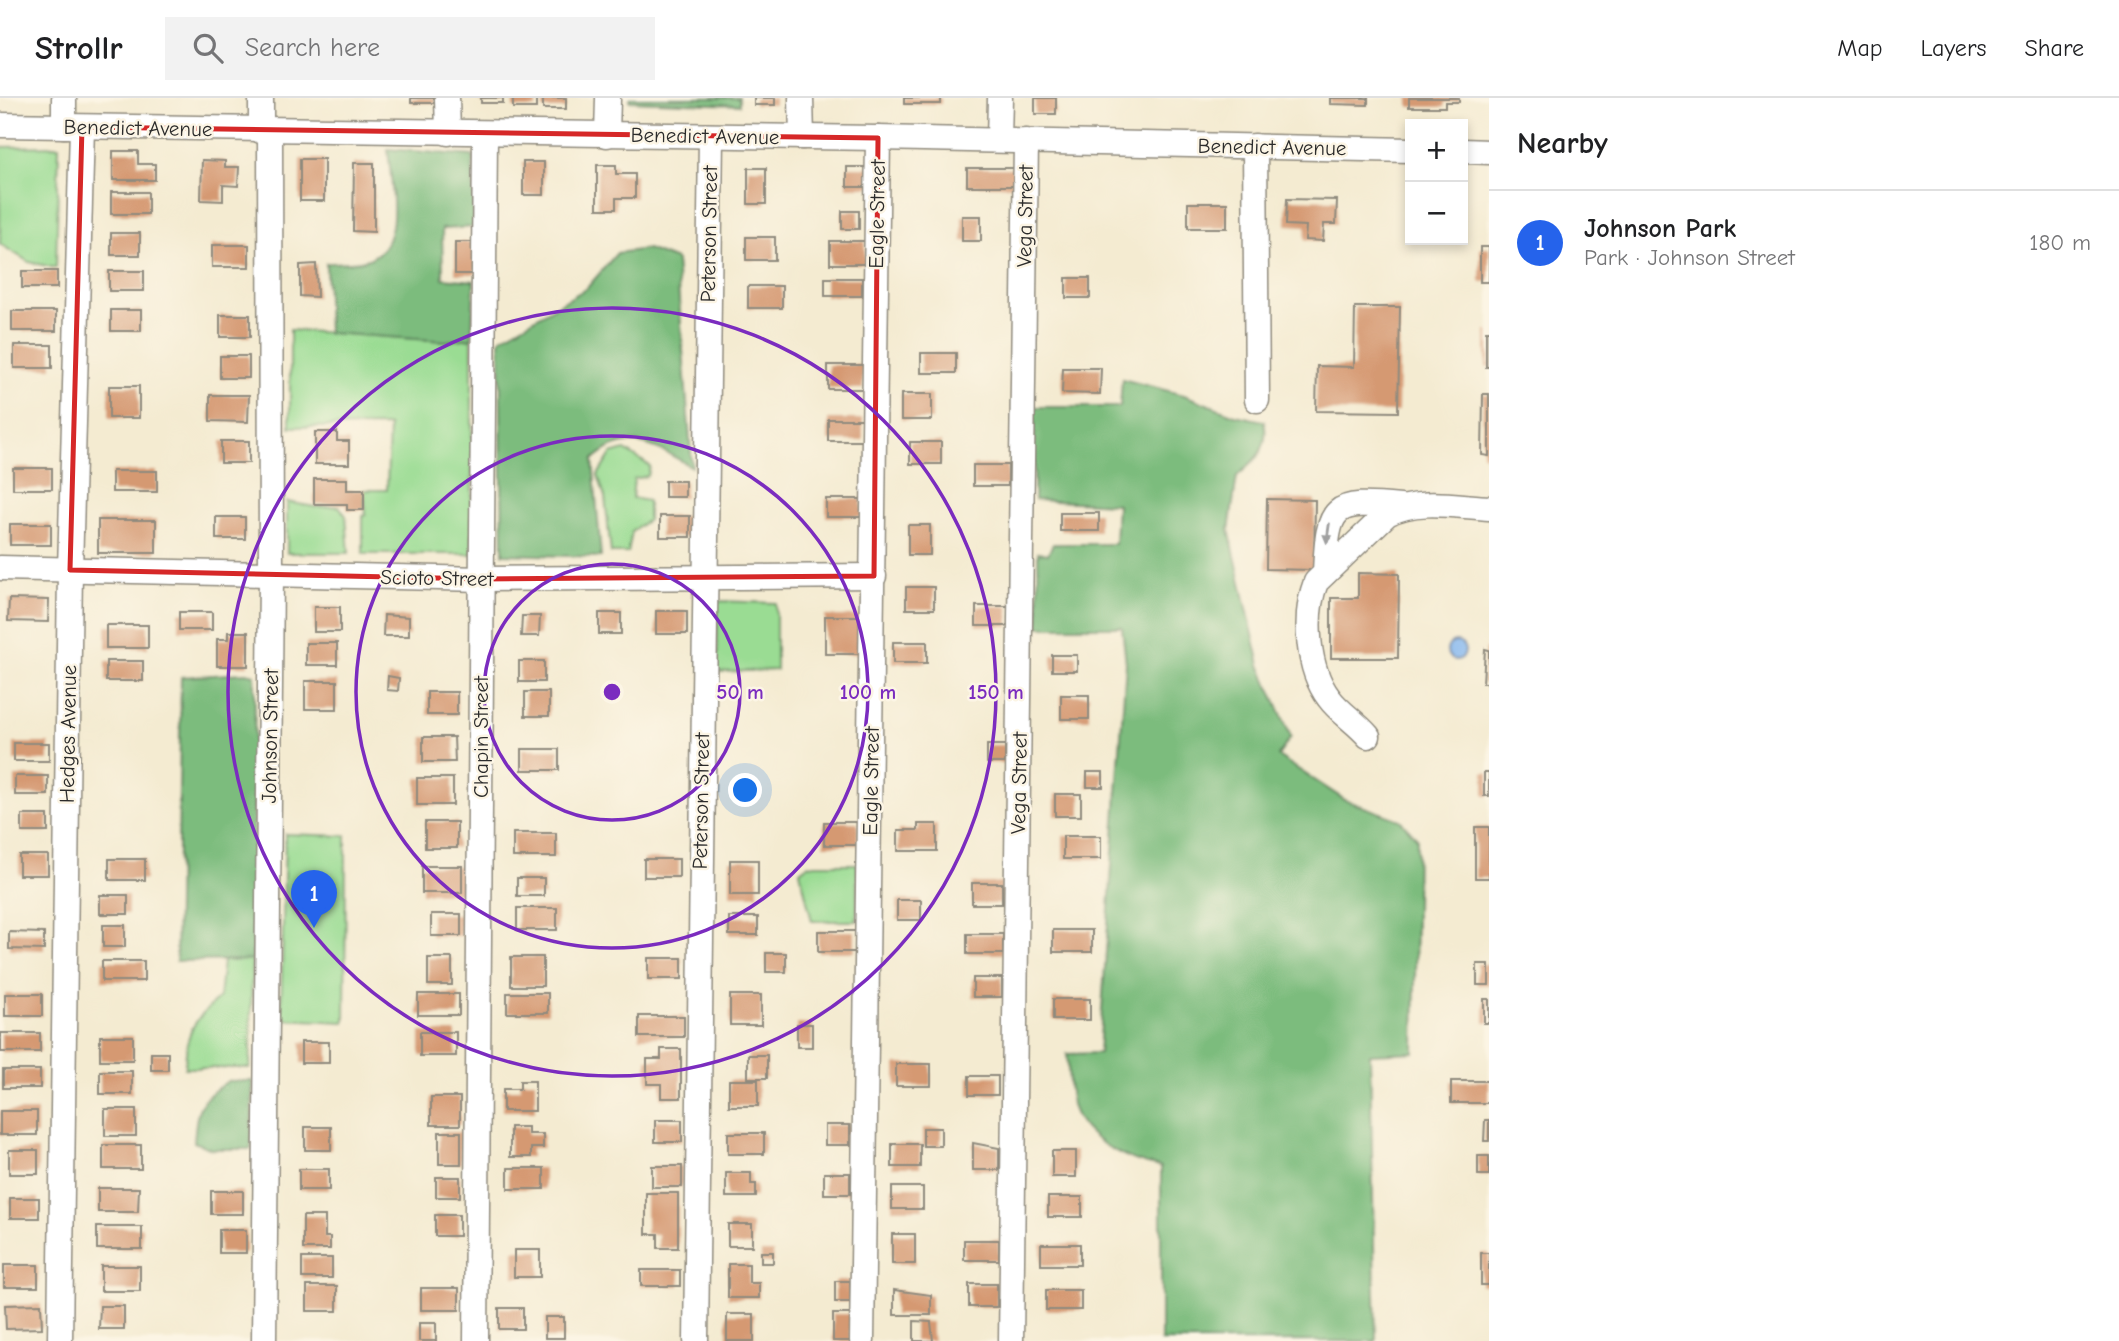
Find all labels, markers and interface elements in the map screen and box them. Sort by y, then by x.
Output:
search box [165,17,655,80]
text: Strollr [35,29,123,67]
icon: search [189,29,227,67]
text: Search here [245,33,380,63]
text: Map [1837,34,1883,62]
text: Layers [1921,34,1986,62]
text: Share [2024,34,2084,62]
street label: Benedict Avenue [63,115,213,141]
map controls [1405,119,1468,245]
button: + [1405,119,1468,182]
street label: Benedict Avenue [630,123,780,149]
text: Nearby [1517,126,1608,161]
street label: Benedict Avenue [1197,134,1347,160]
street label: Eagle Street [864,158,890,269]
street label: Peterson Street [696,164,722,303]
street label: Vega Street [1012,164,1038,267]
button: − [1405,182,1468,245]
text: Johnson Park [1584,214,1736,244]
text: 1 [1535,229,1545,256]
text: 180 m [2029,229,2091,256]
text: Park · Johnson Street [1584,244,1795,271]
one-way arrow [1322,522,1333,544]
street label: Scioto Street [380,565,495,591]
street label: Hedges Avenue [55,665,81,803]
street label: Johnson Street [257,668,283,803]
street label: Chapin Street [469,675,493,798]
centre of rings [600,680,624,704]
text: 50 m [716,680,764,704]
text: 100 m [840,680,896,704]
text: 150 m [968,680,1024,704]
street label: Eagle Street [858,725,884,836]
street label: Peterson Street [688,731,714,870]
street label: Vega Street [1006,731,1032,834]
your location [728,773,762,807]
pin: 1 [291,870,337,928]

